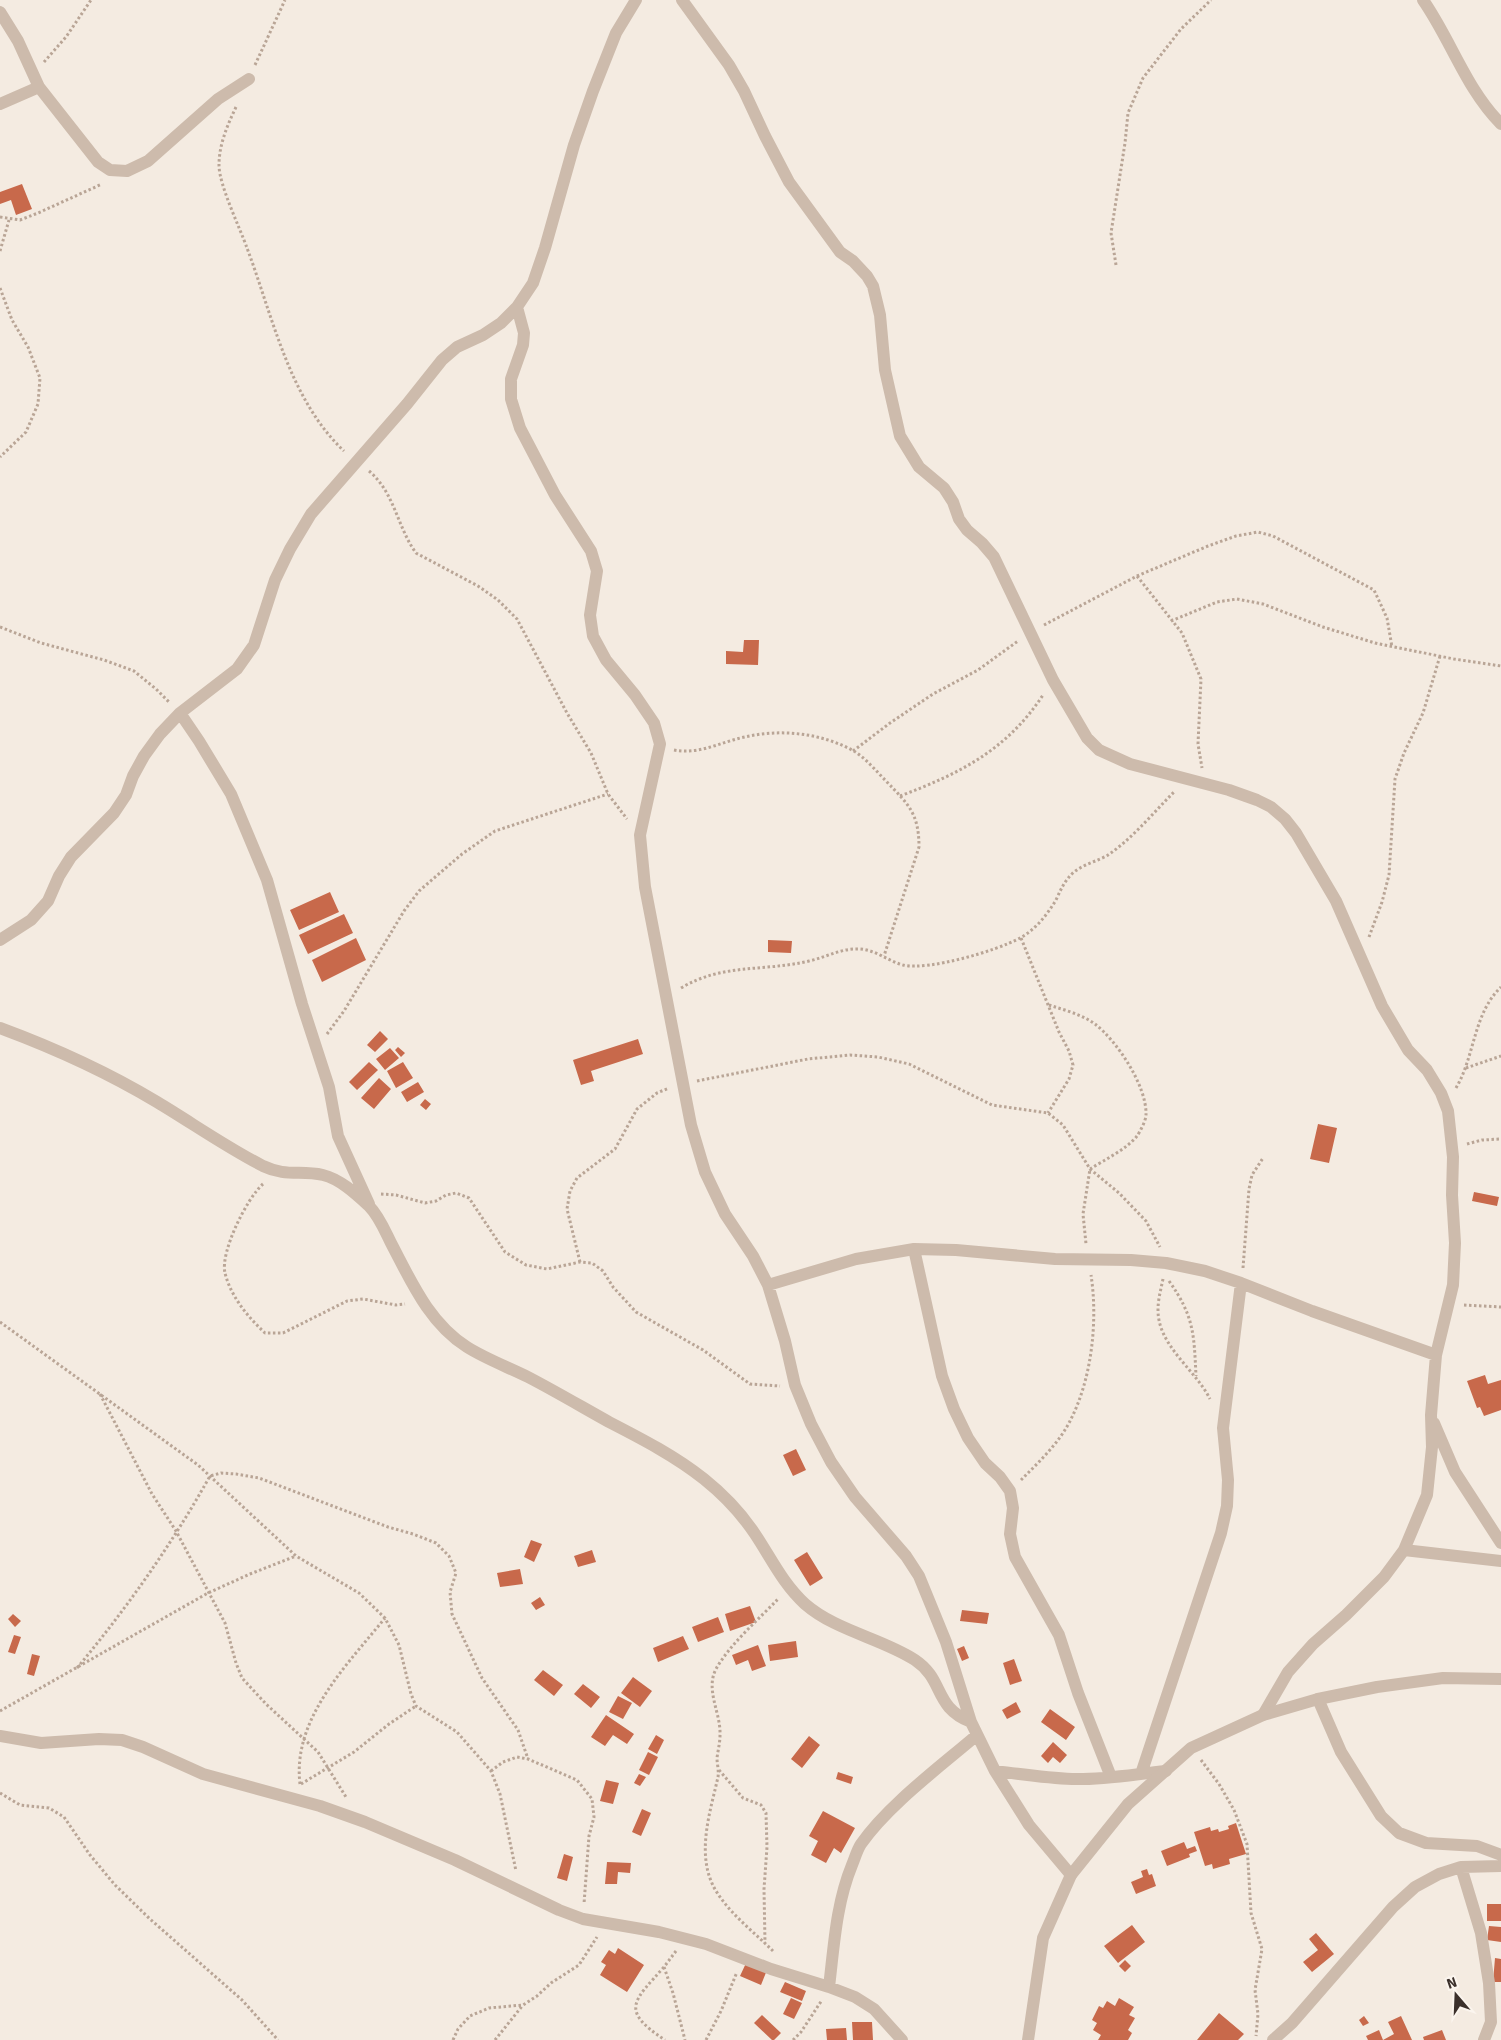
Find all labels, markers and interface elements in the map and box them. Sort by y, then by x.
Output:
north arrow [1431,1970,1481,2020]
text: N [1445,1974,1459,1993]

